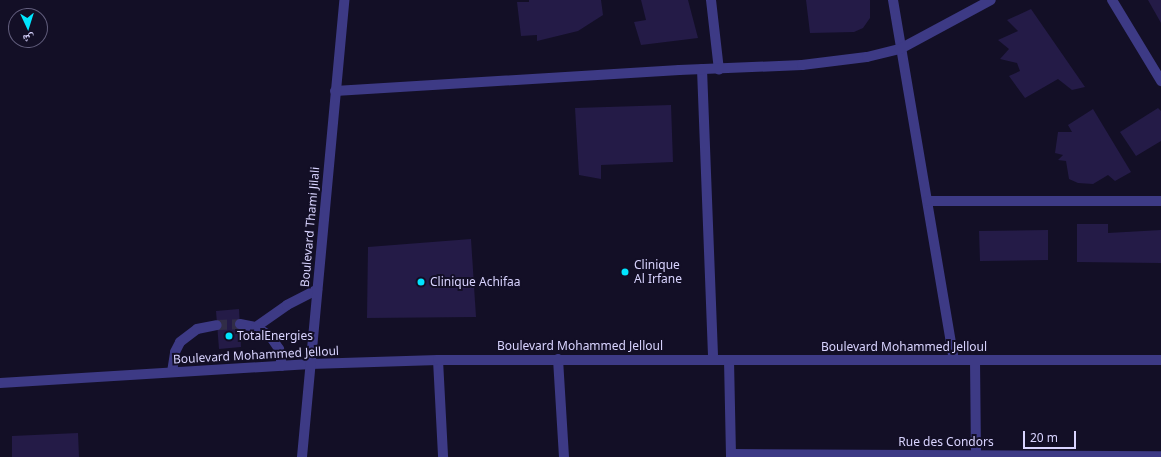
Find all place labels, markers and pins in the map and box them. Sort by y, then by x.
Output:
place label: Clinique Al Irfane [634,258,682,286]
marker: Clinique Al Irfane [619,266,631,278]
place label: Clinique Achifaa [430,275,521,289]
marker: Clinique Achifaa [415,276,427,288]
place label: TotalEnergies [237,329,313,343]
marker: TotalEnergies [224,331,234,341]

